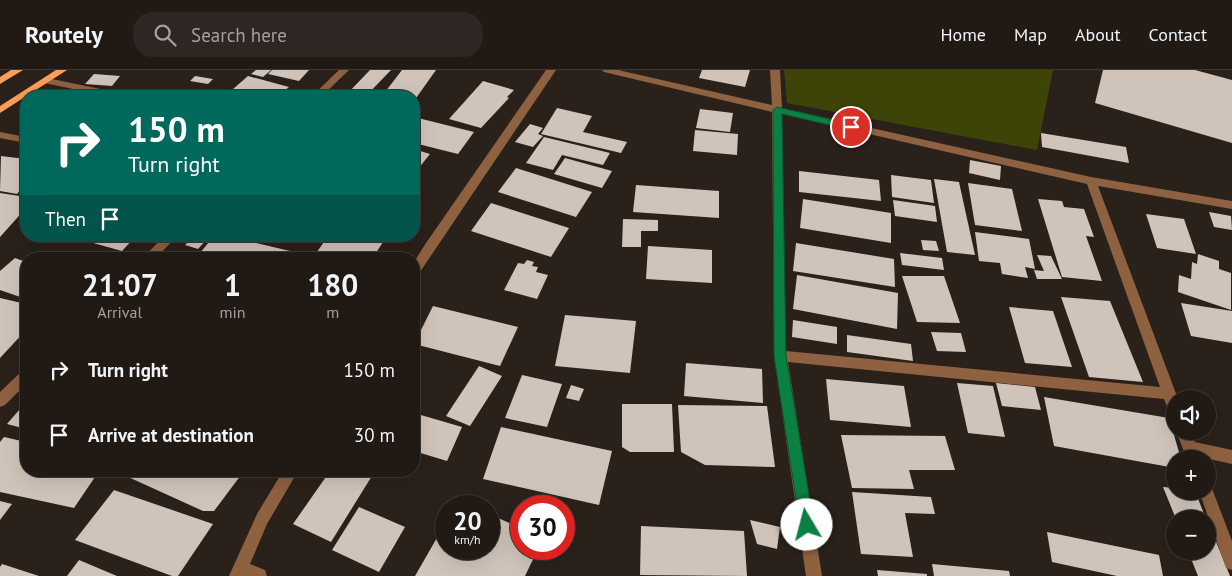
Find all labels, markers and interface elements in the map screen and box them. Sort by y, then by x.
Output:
search box [133,12,483,57]
text: Routely [25,19,103,50]
icon: search [151,21,179,49]
text: Search here [191,23,287,47]
text: Home [940,23,986,46]
text: Map [1014,23,1047,46]
text: About [1075,23,1121,46]
text: Contact [1149,23,1207,46]
text: 150 m [128,106,225,152]
pin [830,106,872,148]
icon: right [45,110,110,175]
icon: arrive [837,113,865,141]
text: Turn right [128,150,220,178]
icon: arrive [96,205,124,233]
text: Then [45,207,86,231]
text: 21:07 [82,265,158,304]
text: 1 [224,265,241,304]
text: 180 [307,265,358,304]
text: Arrival [97,302,142,322]
text: min [220,302,246,322]
text: m [326,302,339,322]
icon: right [45,356,73,384]
text: Turn right [88,358,168,382]
text: 150 m [343,358,395,382]
map controls [1166,390,1216,560]
button: sound [1166,390,1216,440]
icon: arrive [45,421,73,449]
text: Arrive at destination [88,423,254,447]
text: 30 m [354,423,395,447]
button: + [1166,450,1216,500]
speed limit sign: 30 [510,495,575,560]
position arrow [780,498,832,550]
text: 20 [453,505,482,537]
button: − [1166,510,1216,560]
text: km/h [454,532,481,547]

